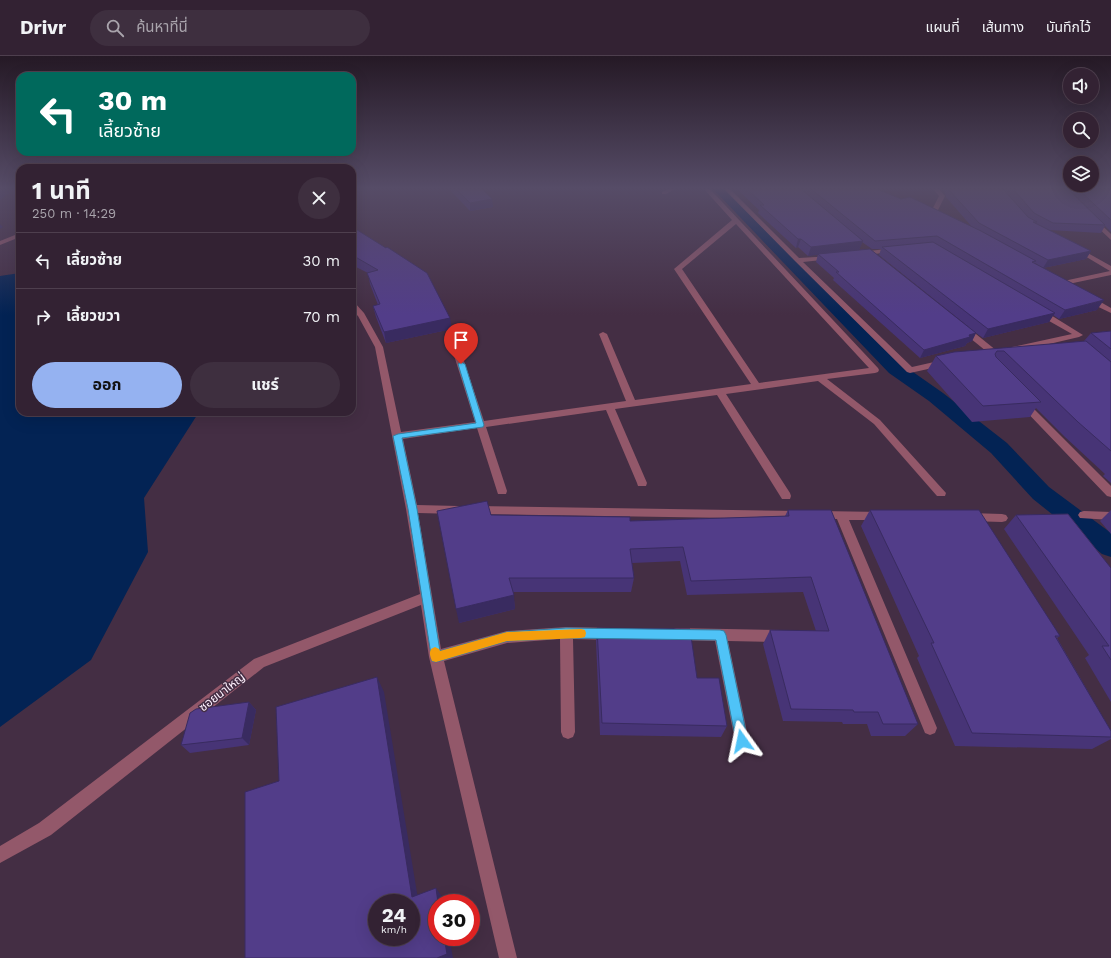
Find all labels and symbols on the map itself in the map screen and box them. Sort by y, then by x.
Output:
pin [444,323,478,364]
street label: ซอยนาใหญ่ [196,670,248,714]
position arrow [721,720,763,762]
speed limit sign: 30 [428,894,480,946]

